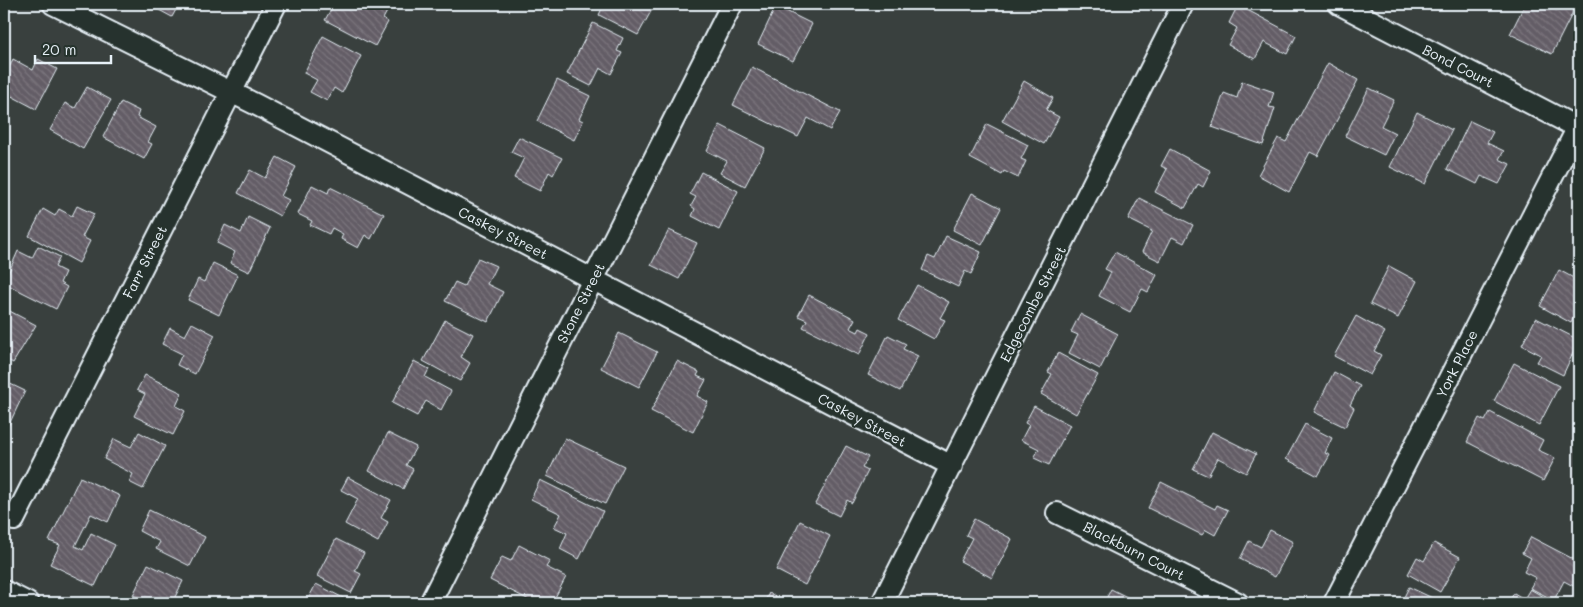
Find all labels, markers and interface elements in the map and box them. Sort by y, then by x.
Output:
scale bar [35,32,111,64]
text: 20 m [42,39,76,59]
street label: Bond Court [1419,40,1497,92]
street label: Caskey Street [455,202,551,263]
street label: Farr Street [118,222,171,302]
street label: Edgecombe Street [995,242,1070,365]
street label: Stone Street [552,259,609,346]
street label: York Place [1431,326,1482,401]
street label: Caskey Street [815,388,910,451]
street label: Blackburn Court [1080,517,1188,584]

